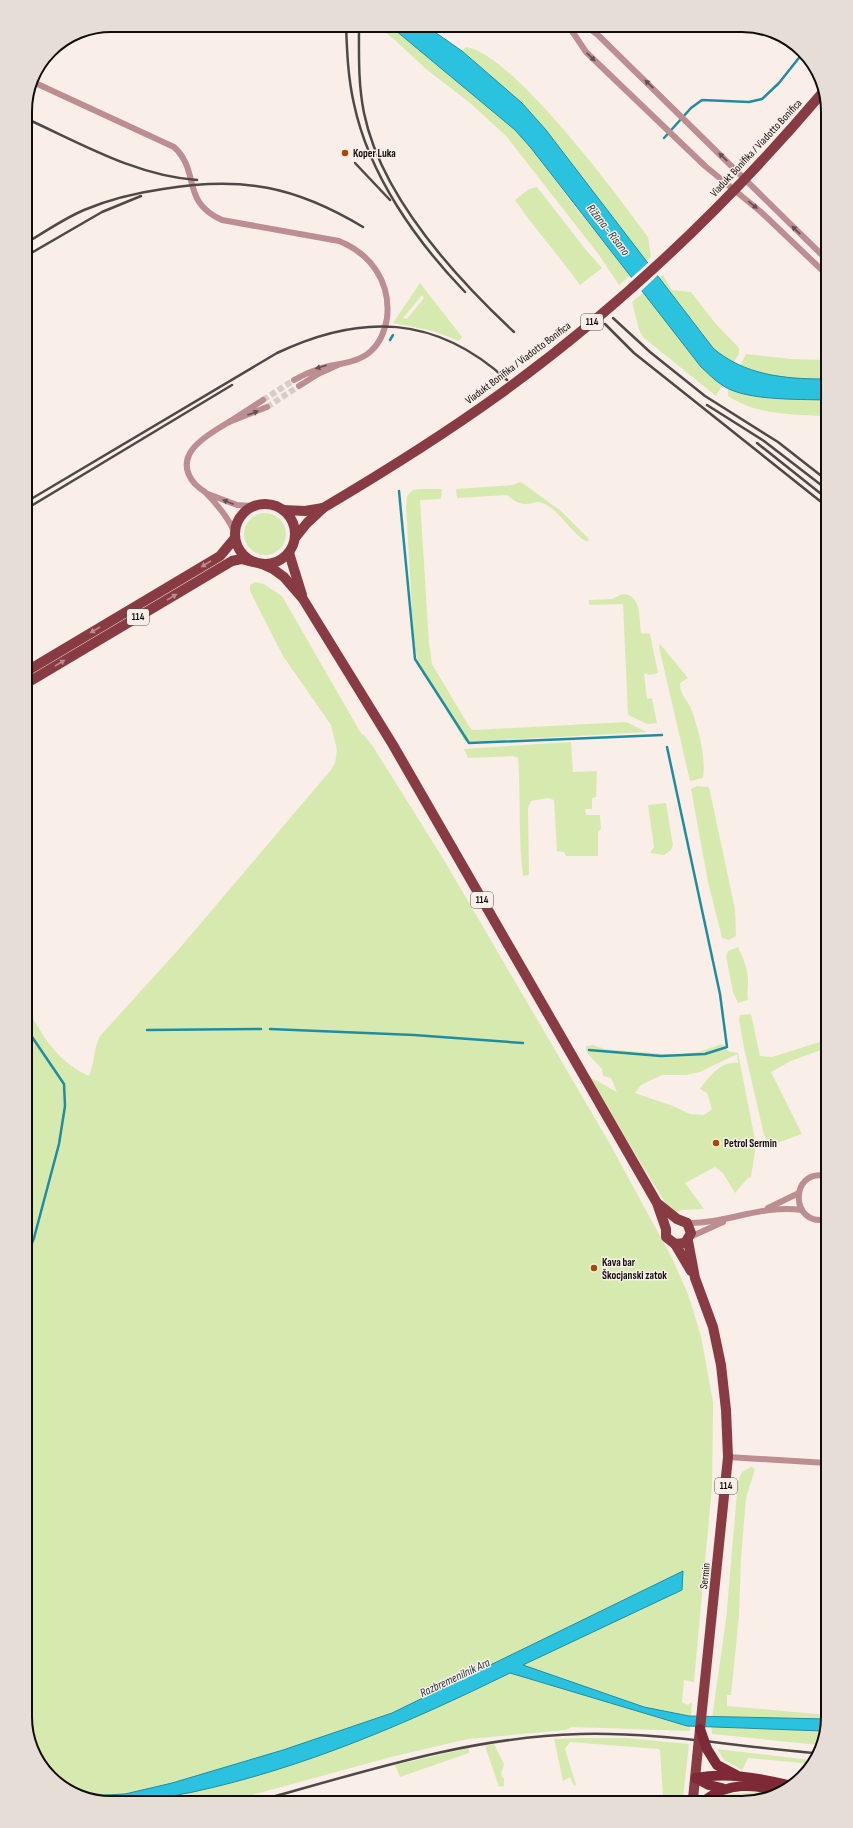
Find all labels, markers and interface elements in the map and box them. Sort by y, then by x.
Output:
one-way arrow [586,52,596,62]
one-way arrow [644,80,654,89]
street label: Viadukt Bonifika / Viadotto Bonifica [707,96,805,200]
place label: Koper Luka [353,147,396,160]
marker: Koper Luka [340,148,350,158]
one-way arrow [718,152,728,162]
one-way arrow [747,200,758,209]
water label: Rižana - Risano [583,201,633,259]
one-way arrow [791,225,801,235]
road number: 114 [581,314,603,330]
street label: Viadukt Bonifika / Viadotto Bonifica [463,319,573,407]
one-way arrow [315,364,327,370]
one-way arrow [247,410,259,416]
one-way arrow [221,498,233,504]
one-way arrow [200,560,212,567]
one-way arrow [166,593,178,600]
road number: 114 [127,609,149,625]
one-way arrow [89,627,101,634]
one-way arrow [54,660,66,667]
road number: 114 [471,892,493,908]
place label: Petrol Sermin [724,1137,777,1150]
marker: Petrol Sermin [711,1138,721,1148]
place label: Kava bar Škocjanski zatok [602,1256,667,1282]
marker: Kava bar Škocjanski zatok [589,1263,599,1273]
road number: 114 [715,1478,737,1494]
street label: Sermin [697,1562,713,1590]
water label: Razbremenilnik Ara [418,1655,493,1701]

